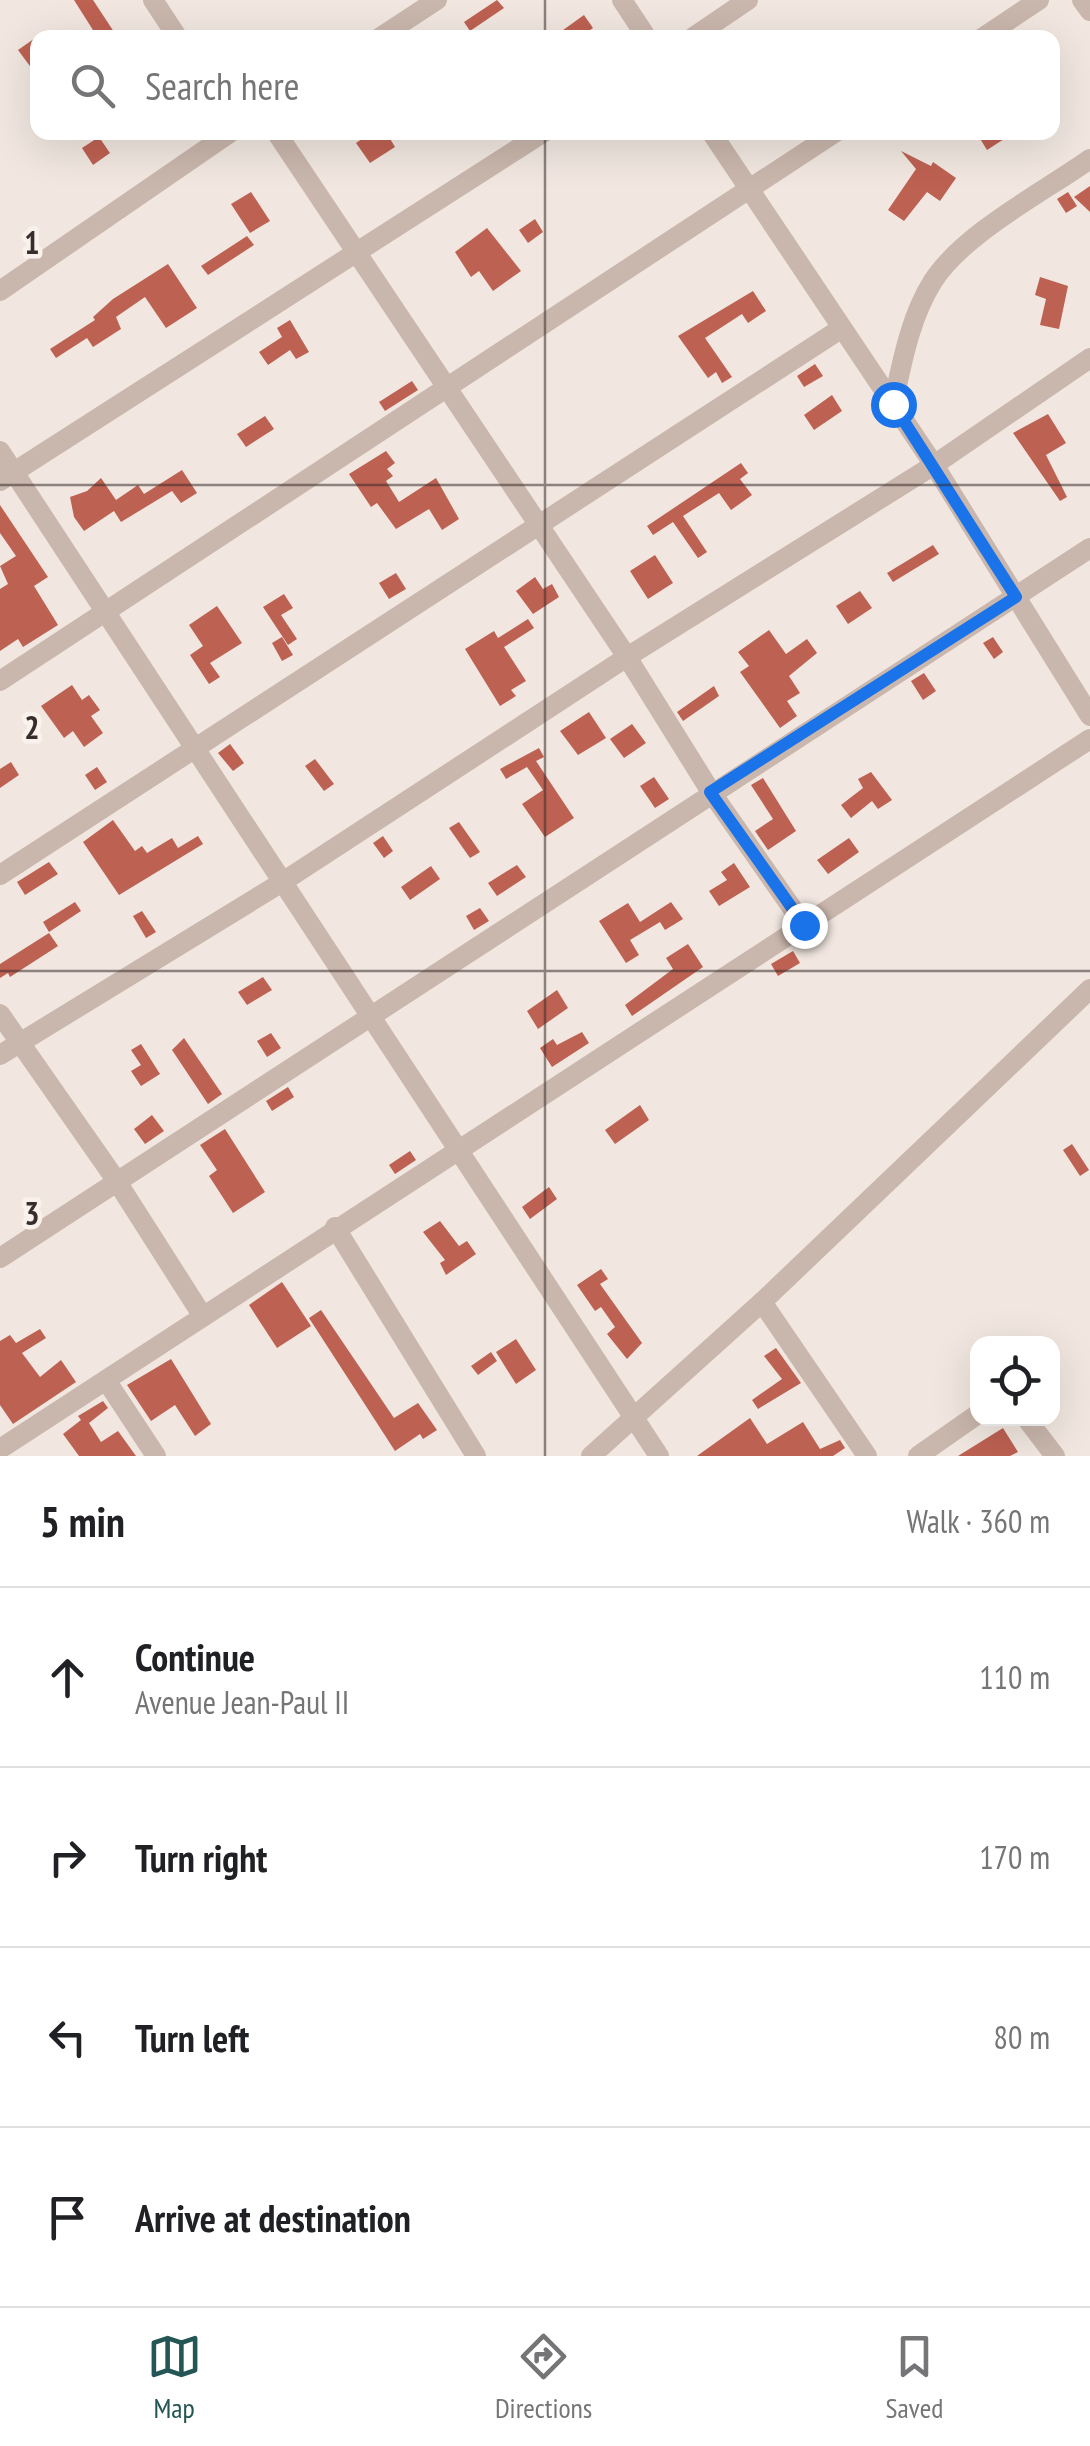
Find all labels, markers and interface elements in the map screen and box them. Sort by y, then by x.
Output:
search box [30,30,1060,140]
icon: search [65,58,120,113]
text: Search here [145,61,299,110]
text: 1 [24,221,40,263]
route start [871,382,917,428]
text: 2 [24,706,40,748]
route end [782,903,828,949]
text: 3 [24,1192,40,1234]
map controls [970,1336,1060,1426]
button: locate [970,1336,1060,1426]
text: 5 min [40,1494,125,1549]
text: Walk · 360 m [906,1500,1050,1542]
text: Continue [135,1632,255,1681]
icon: ahead [40,1650,95,1705]
text: 110 m [979,1656,1050,1698]
text: Avenue Jean-Paul II [135,1681,349,1723]
icon: right [40,1830,95,1885]
text: Turn right [135,1833,267,1882]
text: 170 m [979,1836,1050,1878]
icon: left [40,2010,95,2065]
text: Turn left [135,2013,249,2062]
text: 80 m [994,2016,1050,2058]
icon: arrive [40,2190,95,2245]
text: Arrive at destination [135,2193,411,2242]
tab: Map [147,2329,202,2426]
tab: Directions [495,2329,592,2426]
tab: Saved [886,2329,943,2426]

